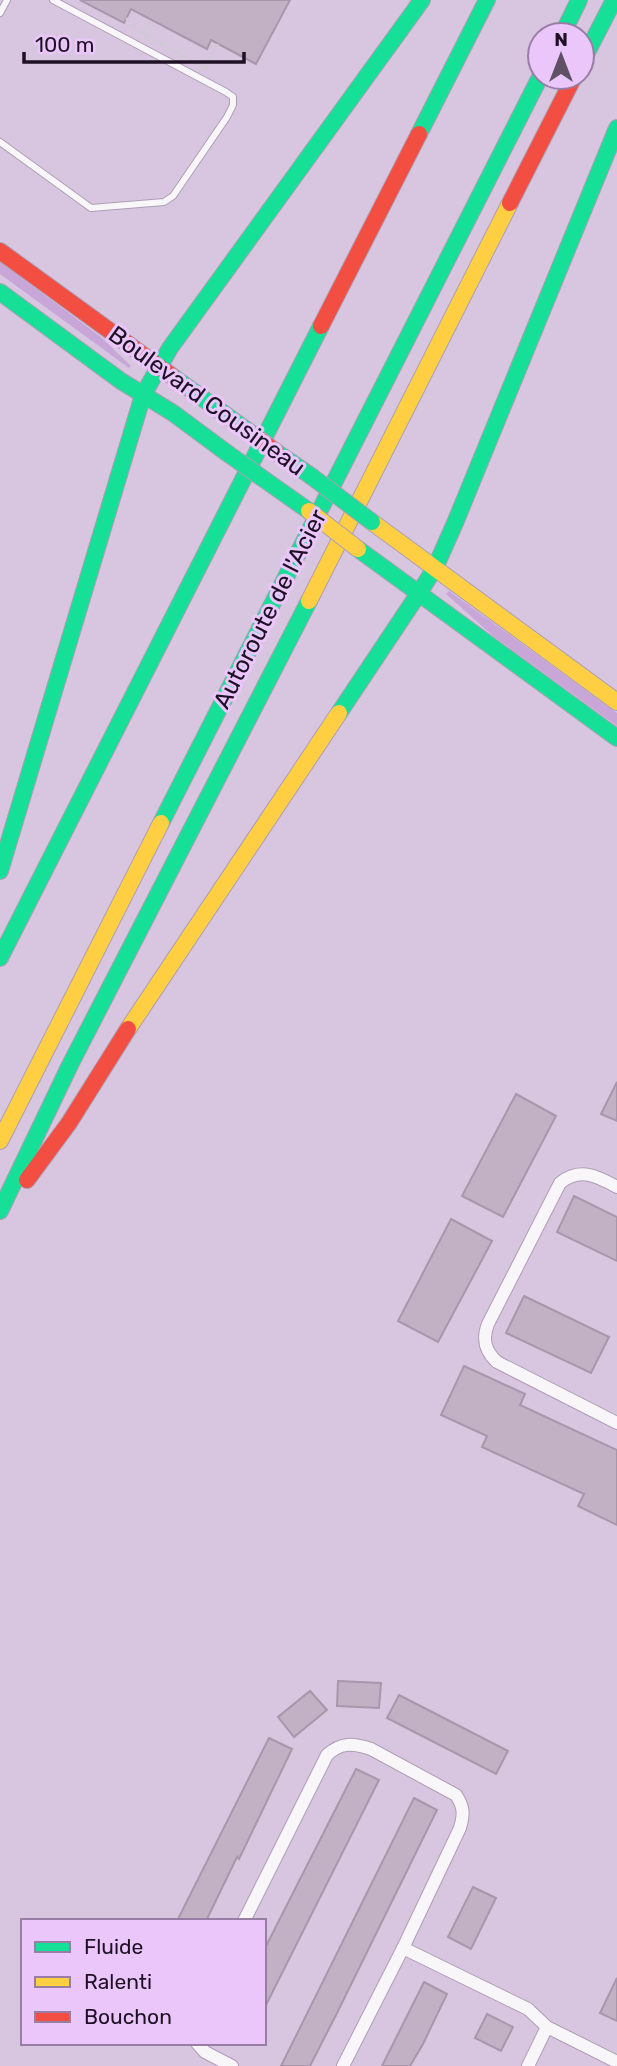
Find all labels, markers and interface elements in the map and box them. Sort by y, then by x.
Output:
scale bar [24,21,245,65]
north arrow [526,21,596,91]
text: N [554,28,568,51]
text: 100 m [35,32,94,57]
street label: Boulevard Cousineau [103,320,311,482]
street label: Autoroute de l'Acier [208,505,332,713]
legend [21,1919,266,2045]
text: Fluide [84,1934,143,1959]
text: Ralenti [84,1969,152,1994]
text: Bouchon [84,2004,172,2029]

